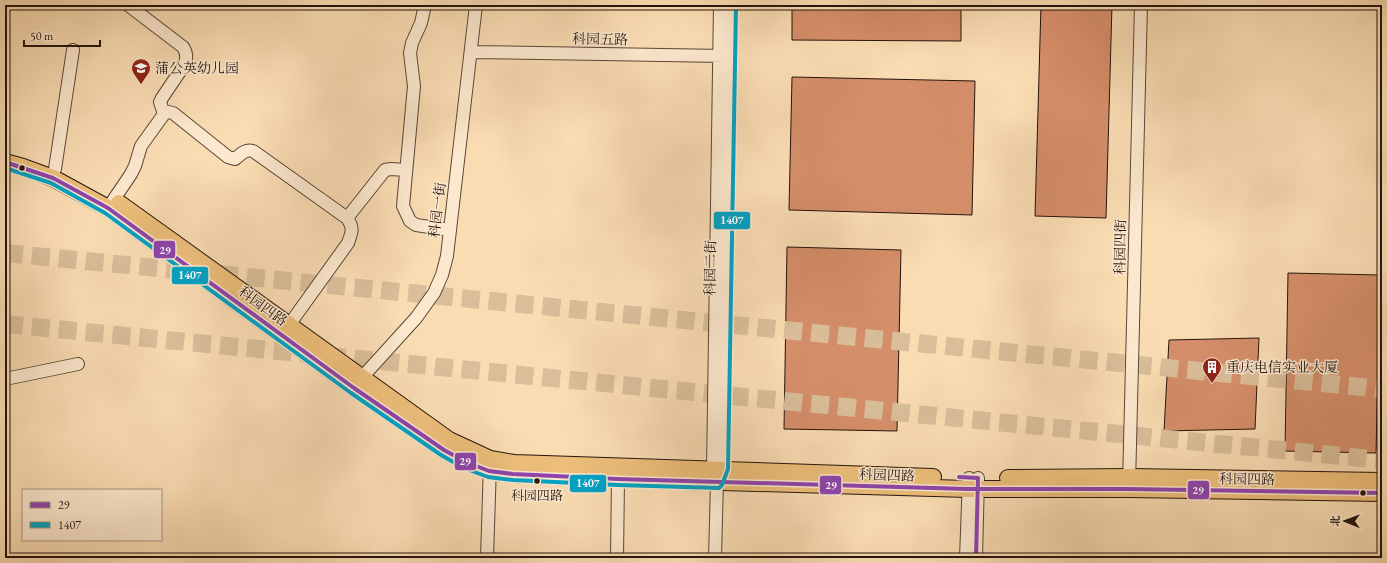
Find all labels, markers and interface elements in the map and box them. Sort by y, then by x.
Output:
scale bar [24,22,100,48]
text: 50 m [30,28,54,44]
street label: 科园五路 [572,30,628,48]
school or university icon: 蒲公英幼儿园 [130,57,152,85]
place label: 蒲公英幼儿园 [155,59,239,77]
unlabelled marker [17,163,27,173]
street label: 科园一街 [425,181,449,239]
line badge: 1407 [713,211,751,230]
text: 1407 [720,213,744,227]
street label: 科园四街 [1111,219,1129,275]
line badge: 29 [153,240,176,259]
street label: 科园二街 [701,240,719,296]
text: 29 [159,243,171,257]
line badge: 1407 [171,266,209,285]
text: 1407 [178,268,202,282]
street label: 科园四路 [235,282,291,330]
building icon: 重庆电信实业大厦 [1201,356,1223,384]
place label: 重庆电信实业大厦 [1226,358,1338,376]
line badge: 29 [454,452,477,471]
text: 29 [459,454,471,468]
street label: 科园四路 [859,465,915,485]
street label: 科园四路 [1219,470,1275,488]
line badge: 1407 [569,474,607,493]
line badge: 29 [819,475,842,495]
marker: 科园四路 [532,476,542,486]
text: 1407 [576,476,600,490]
text: 29 [825,478,837,492]
line badge: 29 [1187,480,1210,500]
text: 29 [1192,483,1204,497]
place label: 科园四路 [511,487,563,504]
unlabelled marker [1358,488,1368,498]
legend [22,489,162,541]
text: 29 [58,497,70,513]
north arrow [1325,501,1365,541]
text: 北 [1328,515,1342,526]
text: 1407 [58,517,81,533]

